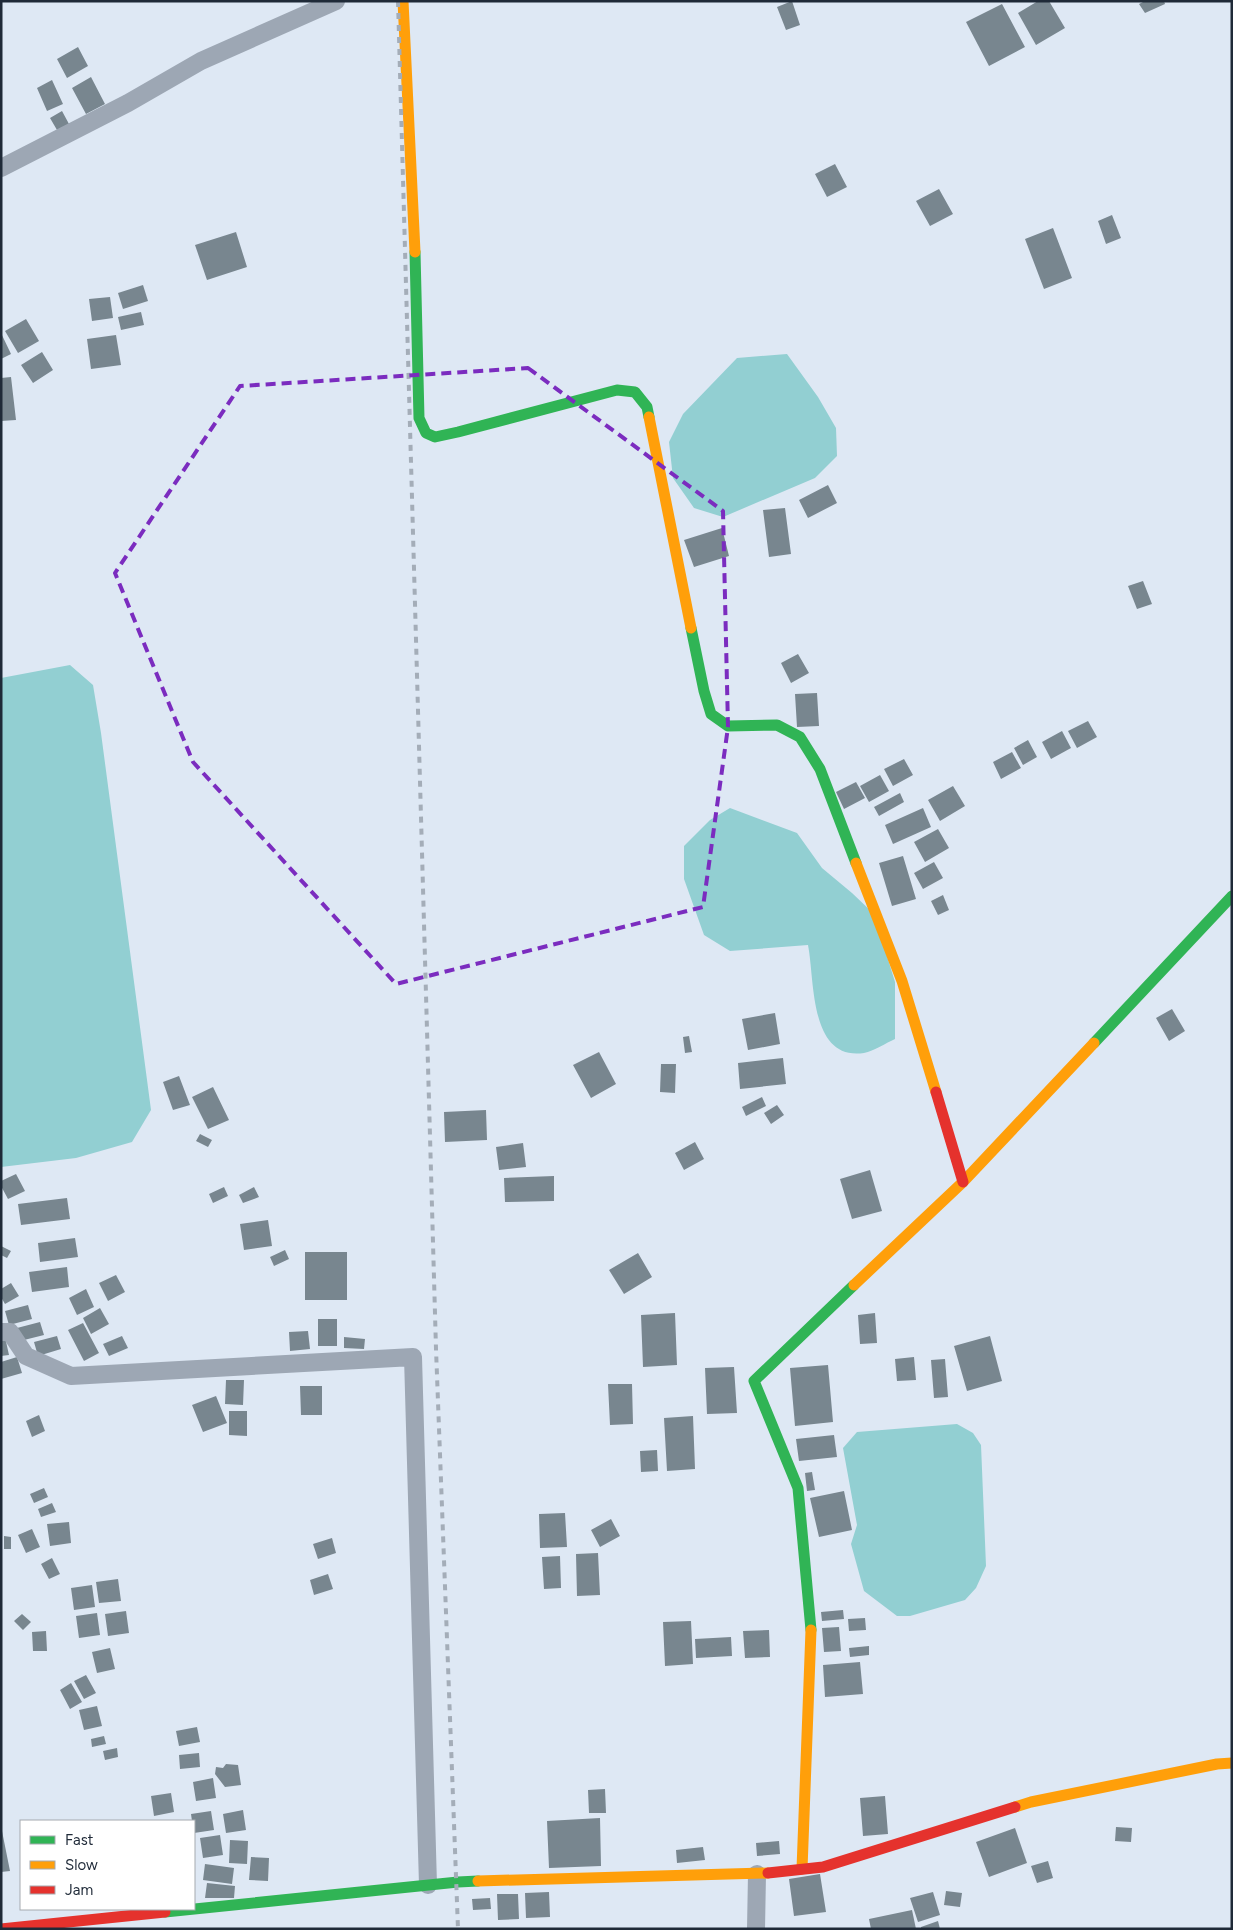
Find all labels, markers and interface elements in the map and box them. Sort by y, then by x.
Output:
legend [20,1820,195,1910]
text: Fast [65,1831,94,1849]
text: Slow [65,1856,98,1874]
text: Jam [65,1881,93,1899]

